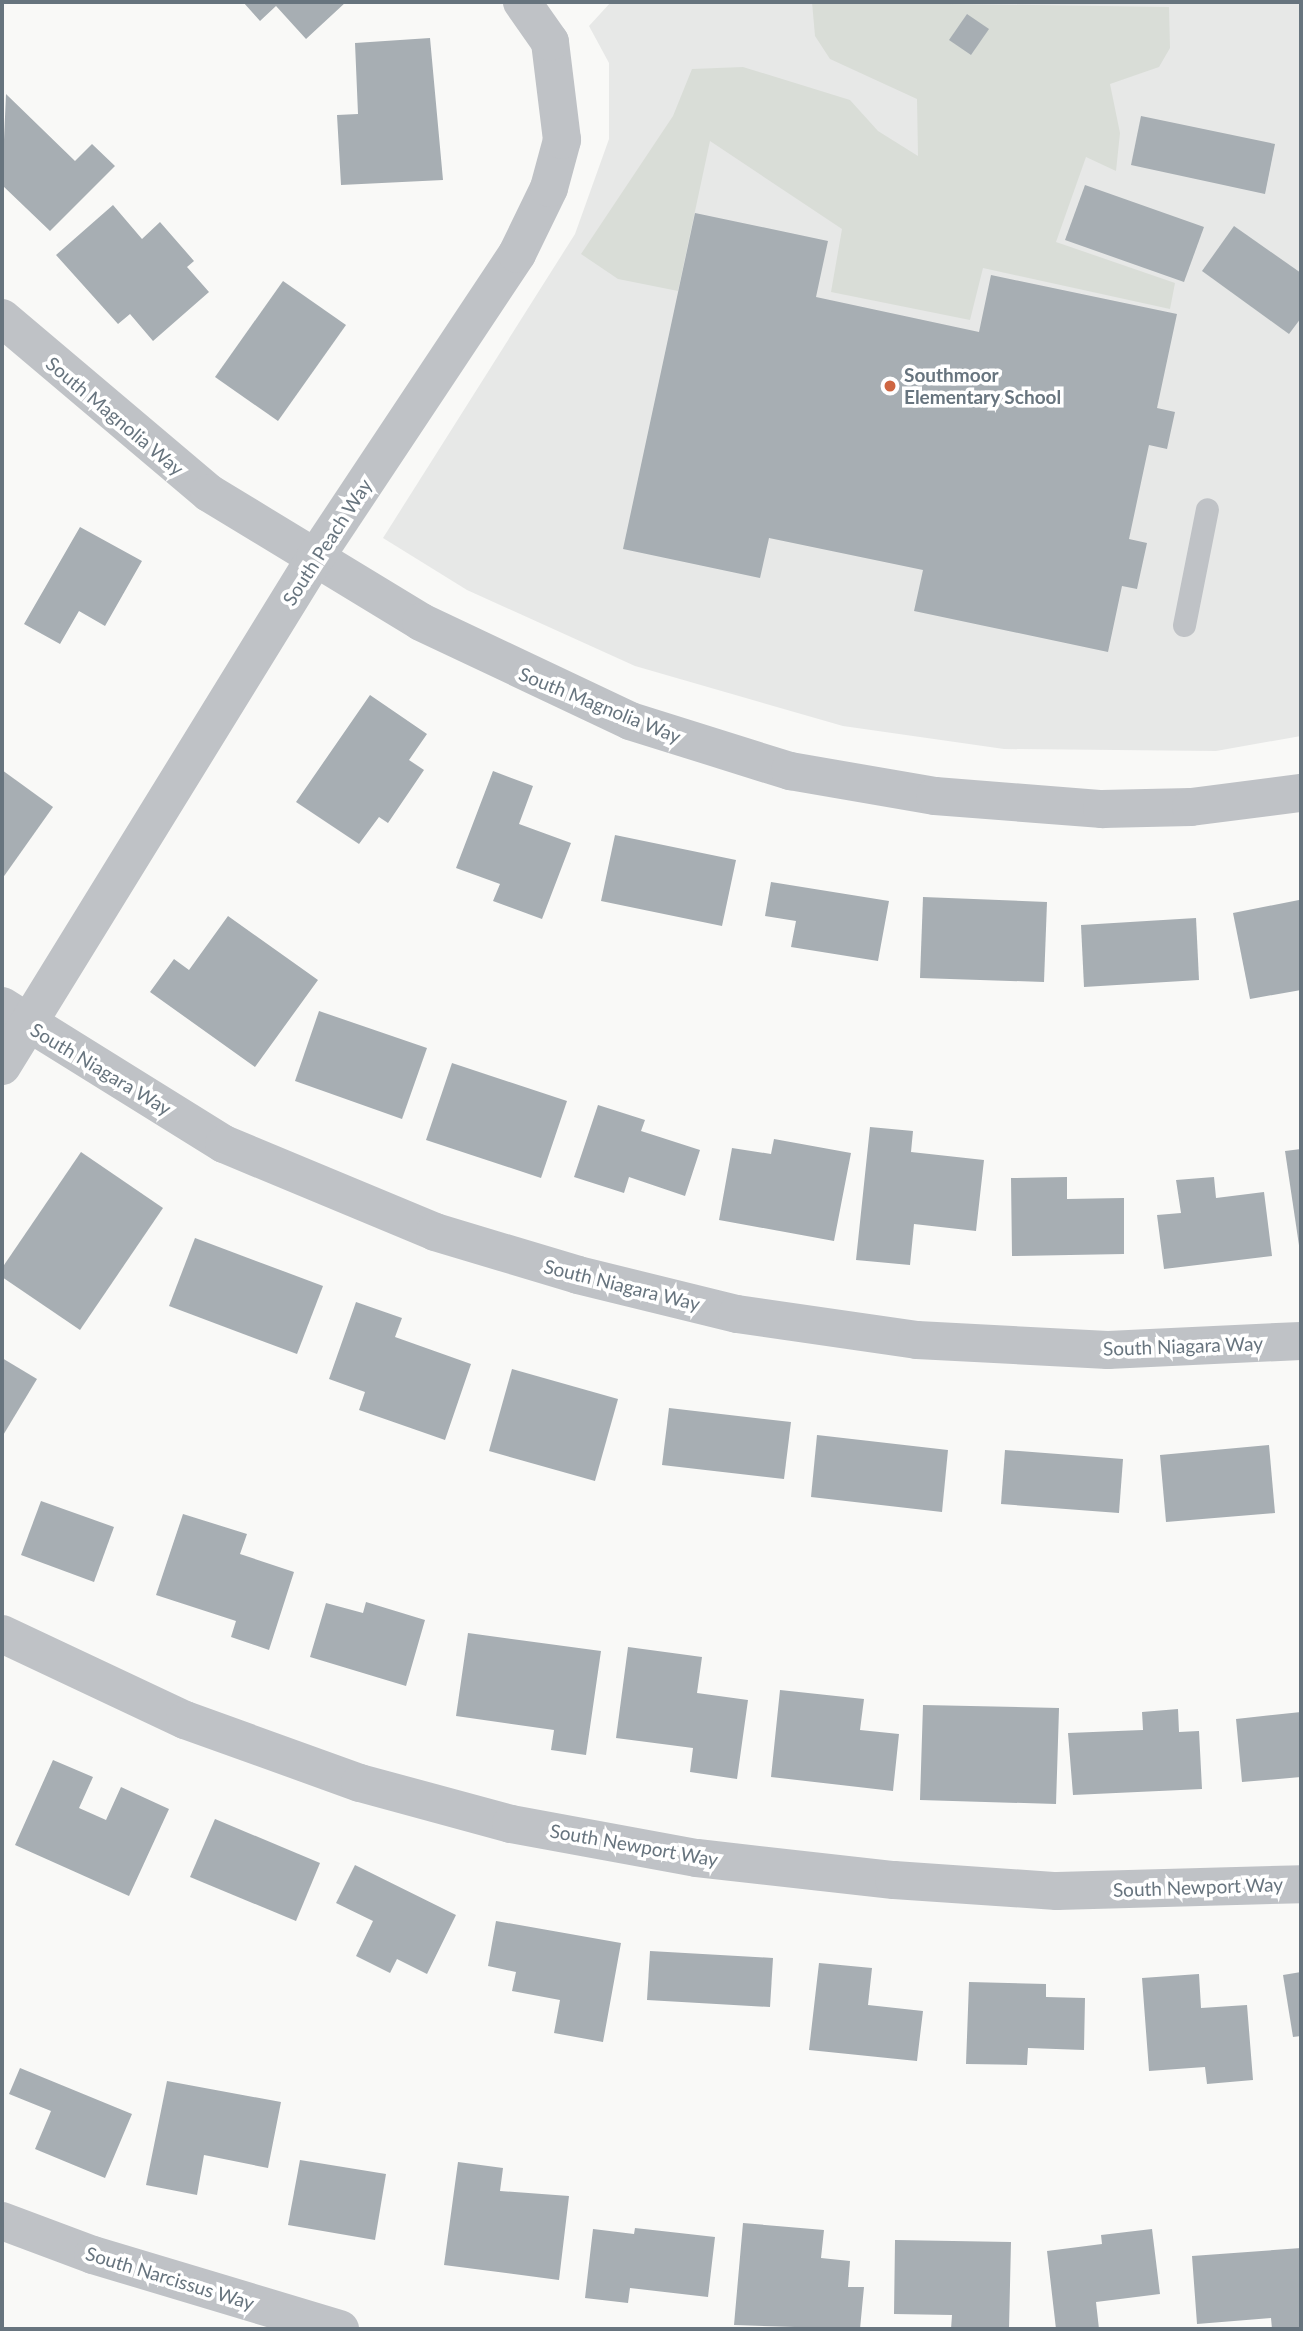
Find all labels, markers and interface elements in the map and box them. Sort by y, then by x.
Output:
street label: South Magnolia Way [41,352,189,480]
place label: Southmoor Elementary School [904,364,1062,408]
marker: Southmoor Elementary School [882,378,898,394]
street label: South Peach Way [278,474,376,610]
street label: South Magnolia Way [516,662,684,748]
street label: South Niagara Way [26,1018,176,1120]
street label: South Niagara Way [541,1255,703,1315]
street label: South Niagara Way [1103,1332,1263,1360]
street label: South Newport Way [548,1819,720,1871]
street label: South Newport Way [1112,1873,1284,1901]
street label: South Narcissus Way [83,2241,257,2315]

